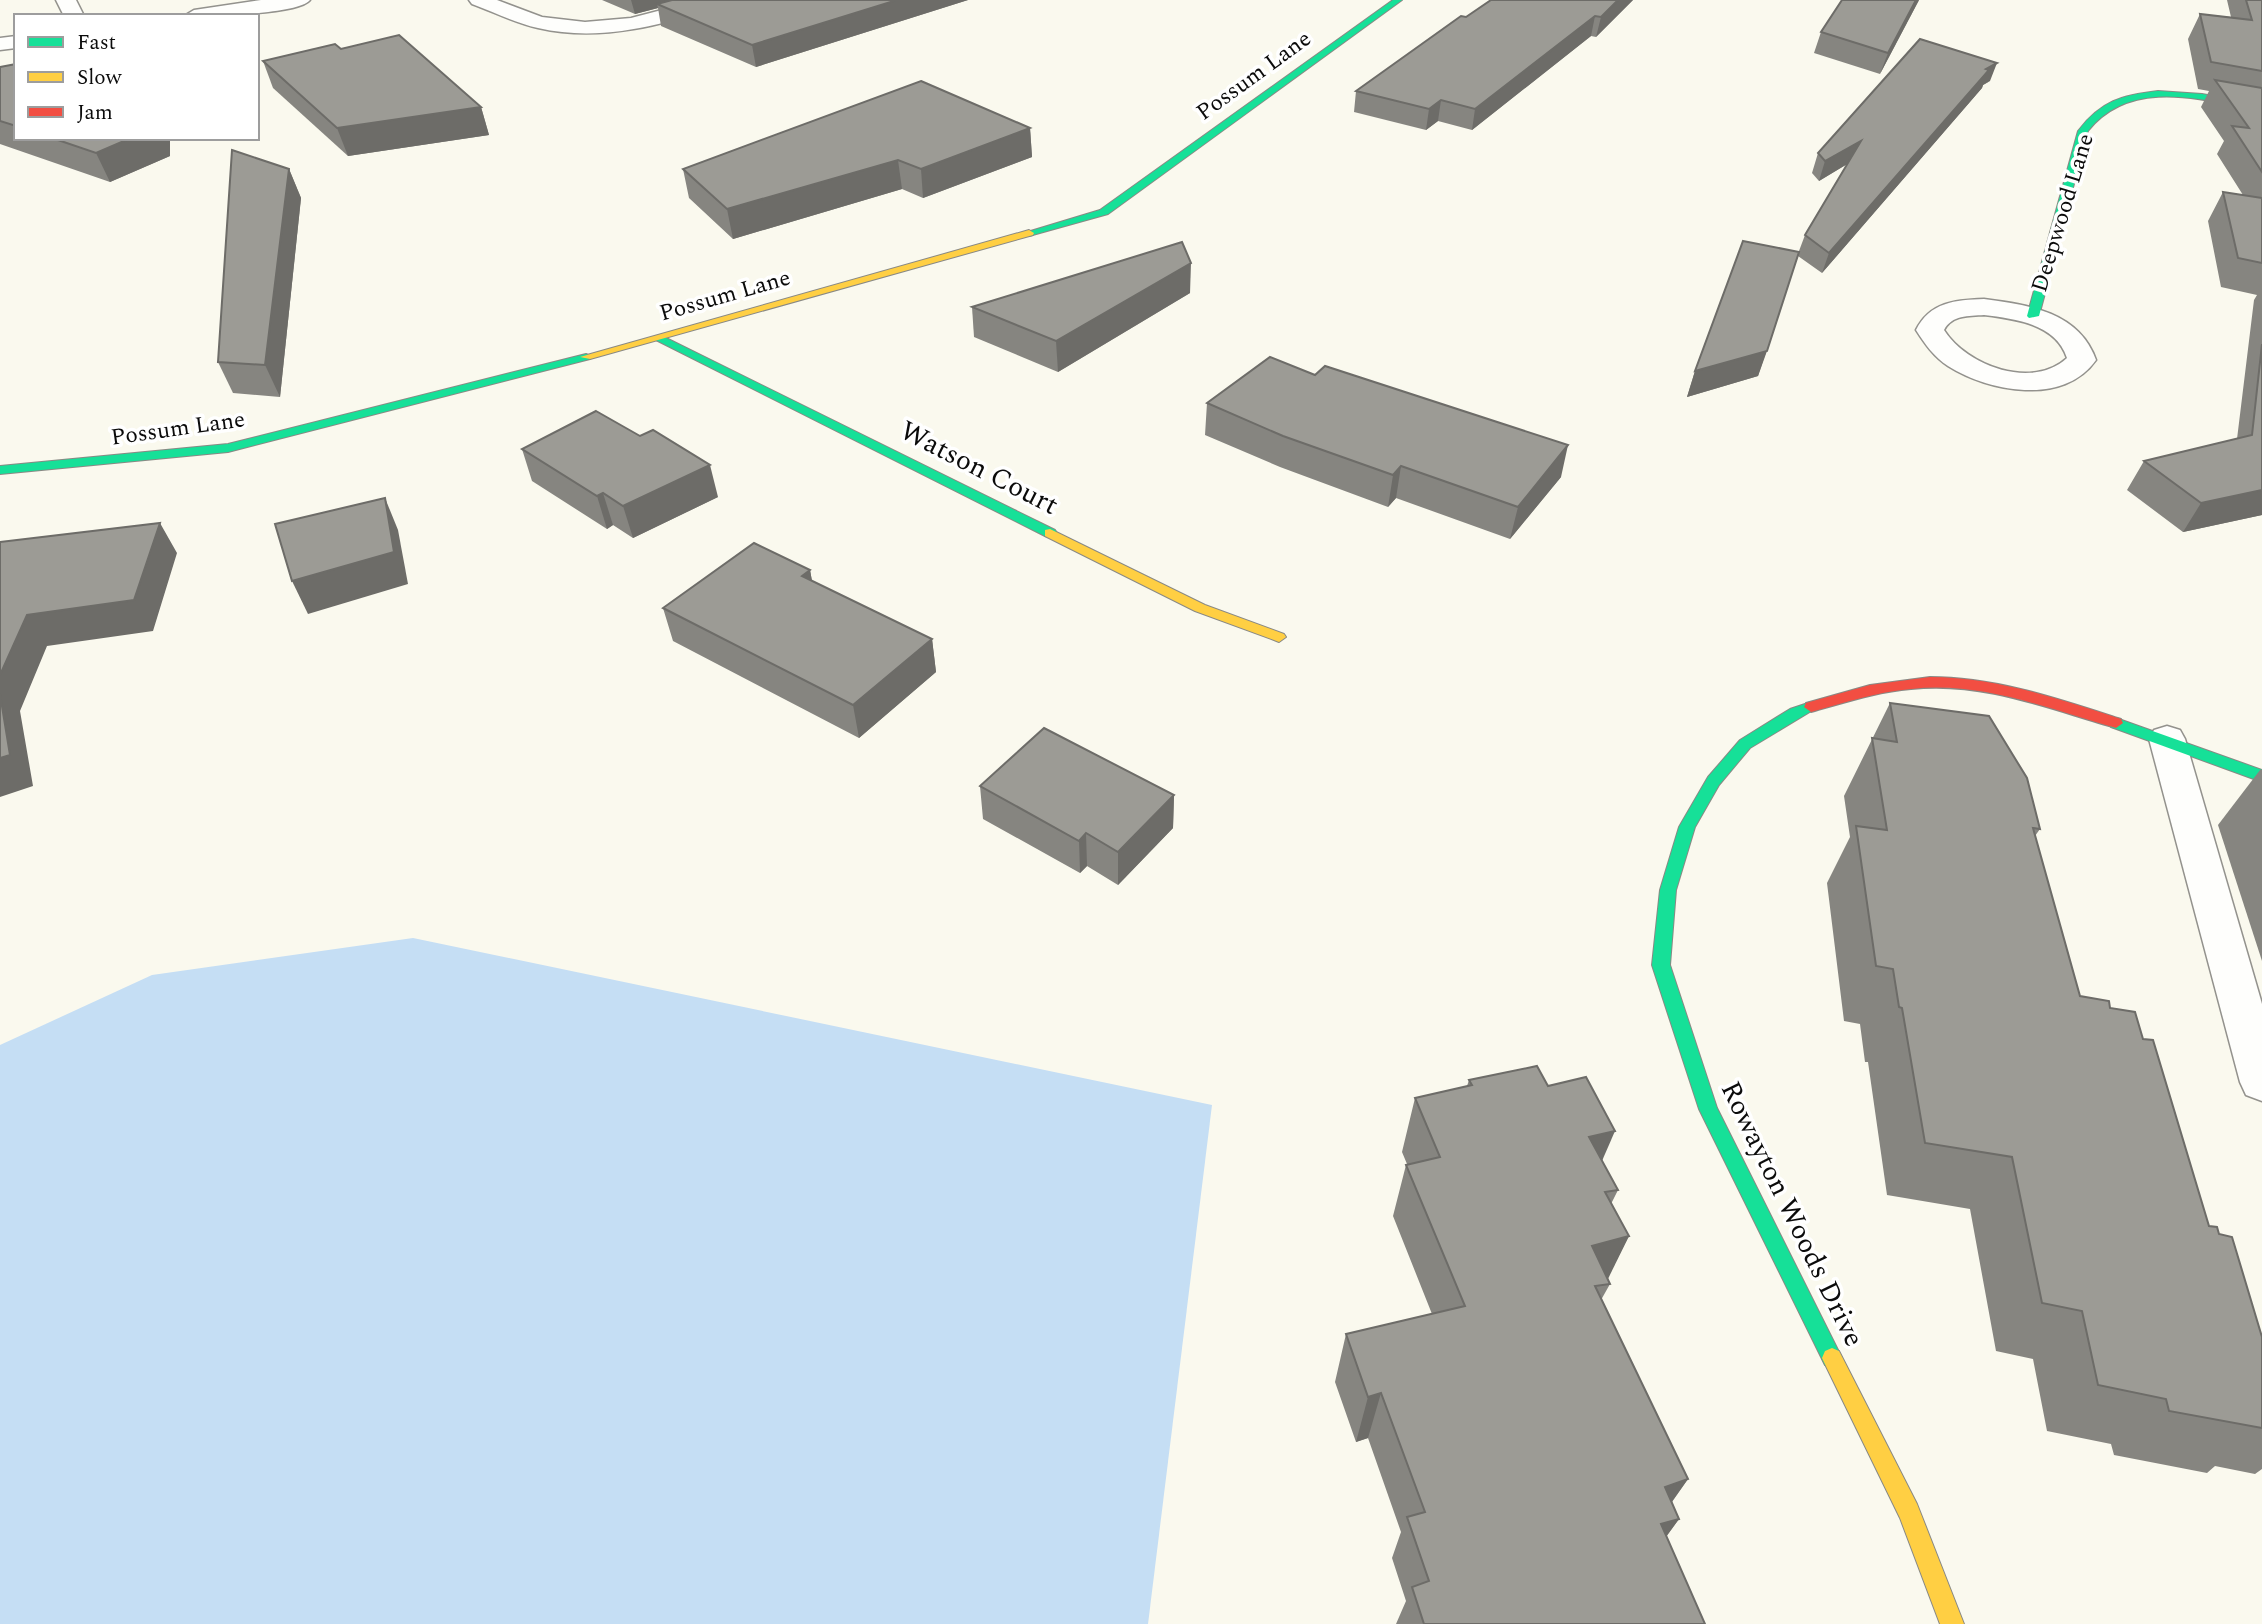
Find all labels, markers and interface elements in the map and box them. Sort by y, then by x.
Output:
legend [14,14,259,140]
street label: Possum Lane [1189,22,1319,130]
text: Fast [77,27,116,59]
text: Slow [77,62,123,94]
text: Jam [77,97,113,129]
street label: Deepwood Lane [2022,129,2104,297]
street label: Possum Lane [655,261,795,331]
street label: Possum Lane [109,402,247,456]
street label: Watson Court [892,410,1066,527]
street label: Rowayton Woods Drive [1709,1074,1875,1354]

